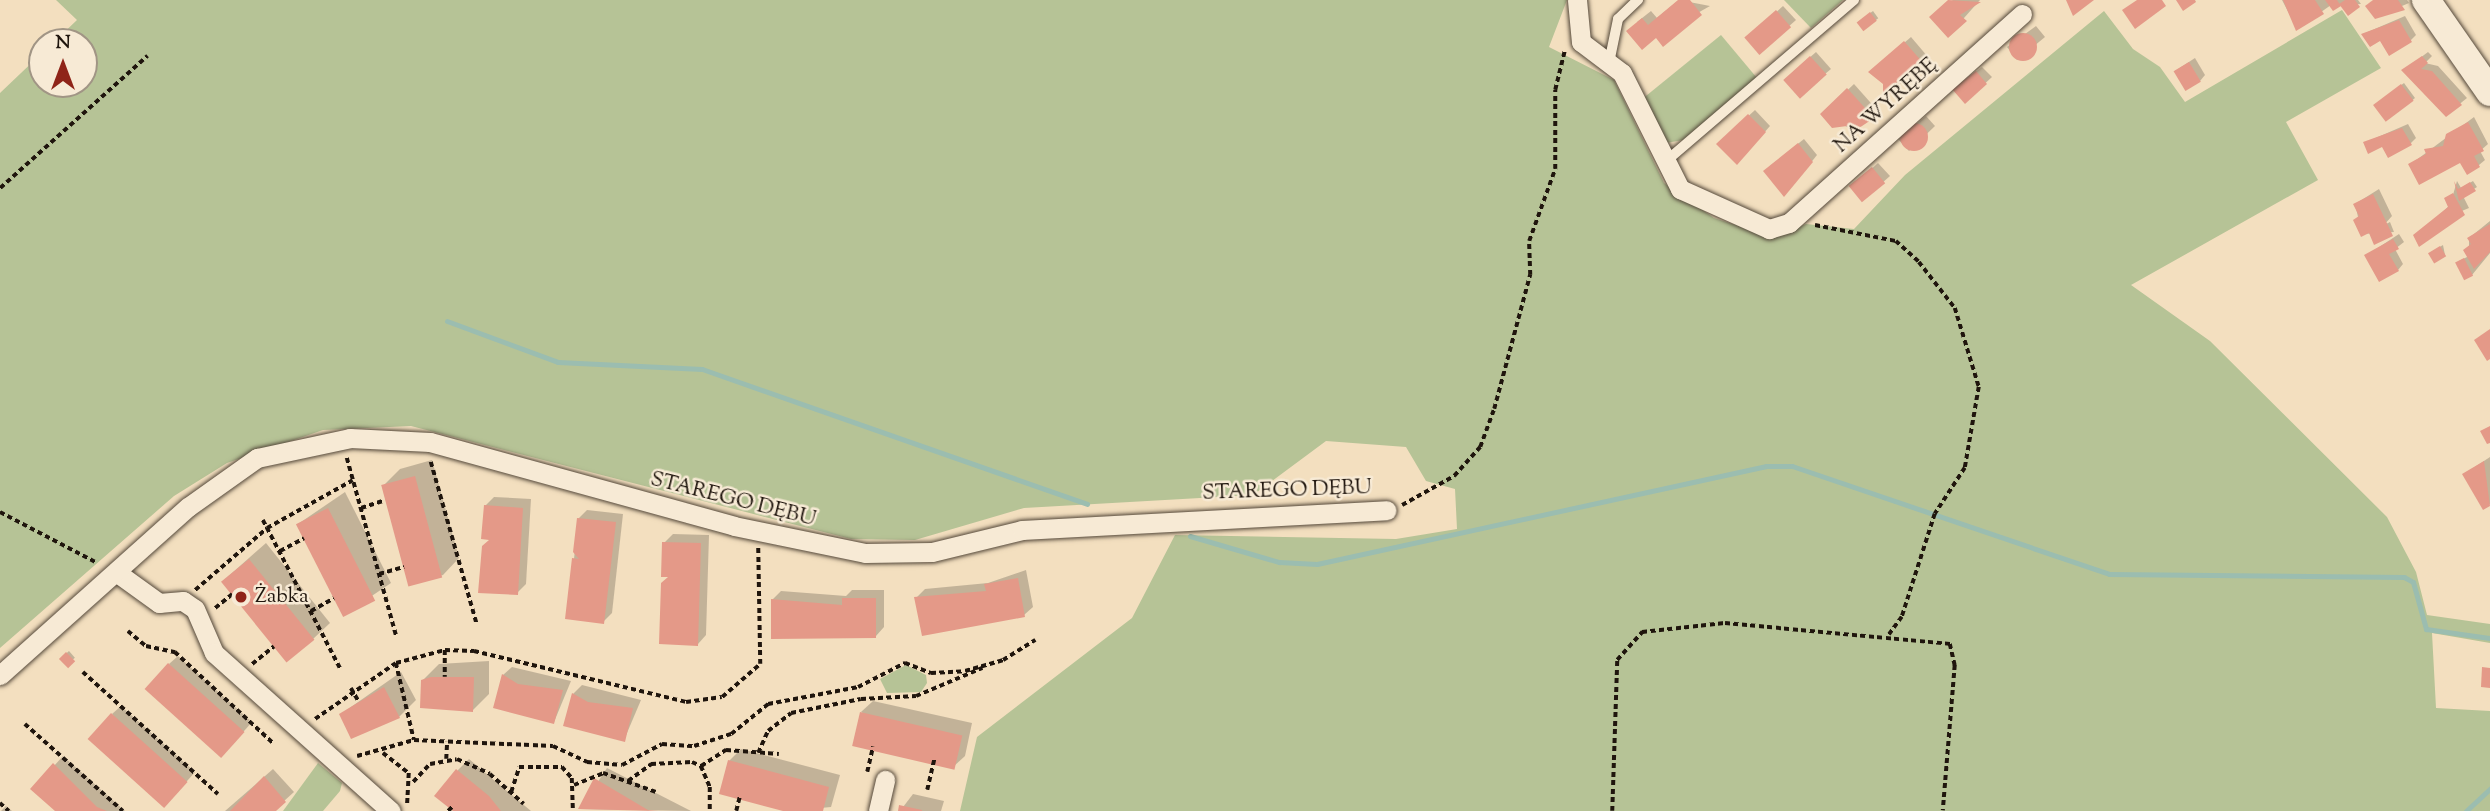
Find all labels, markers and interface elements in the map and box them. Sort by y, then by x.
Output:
north arrow [28,28,98,98]
text: N [55,30,71,57]
street label: NA WYRĘBĘ [1829,53,1943,159]
street label: STAREGO DĘBU [648,467,818,533]
street label: STAREGO DĘBU [1202,475,1372,507]
place label: Żabka [255,584,309,610]
marker: Żabka [233,589,249,605]

